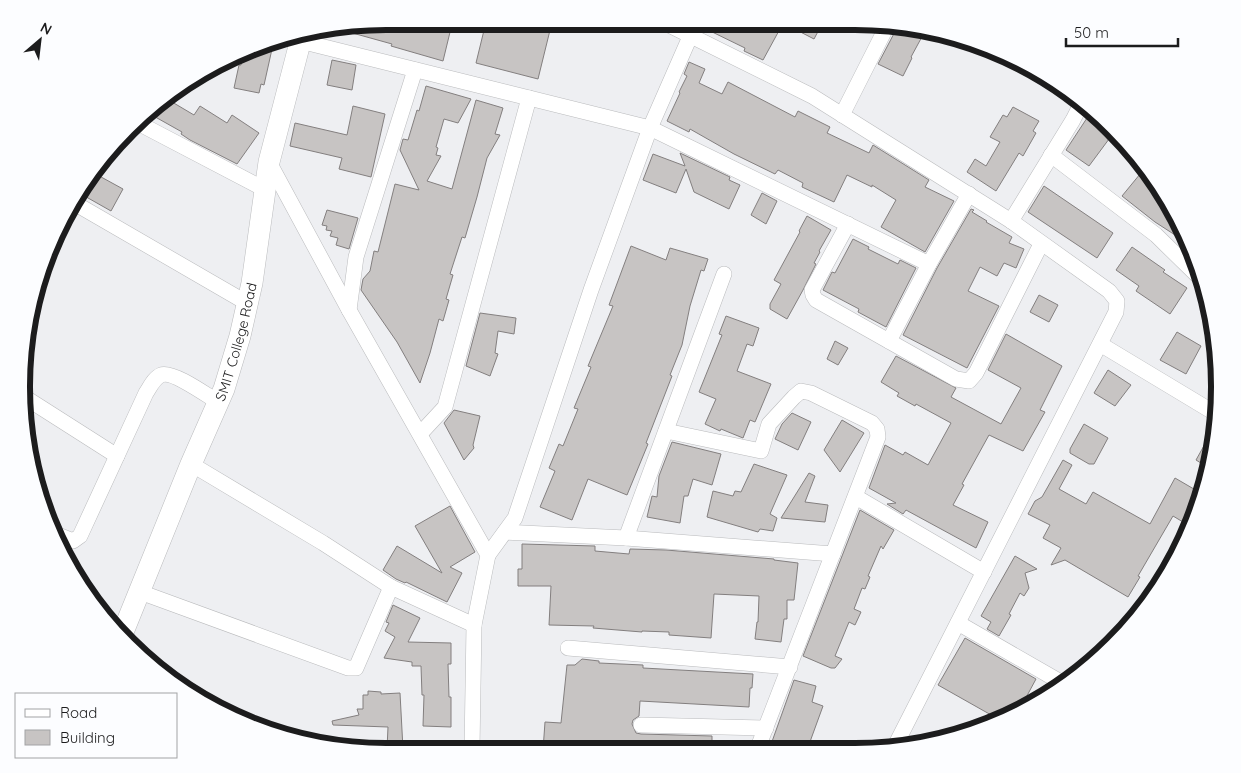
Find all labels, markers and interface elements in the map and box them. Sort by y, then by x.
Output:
north arrow [15,15,65,65]
scale bar [1066,15,1178,47]
text: N [37,18,55,39]
text: 50 m [1074,23,1109,42]
street label: SMIT College Road [211,281,261,404]
legend [15,693,178,758]
text: Road [60,703,97,722]
text: Building [60,728,115,747]

